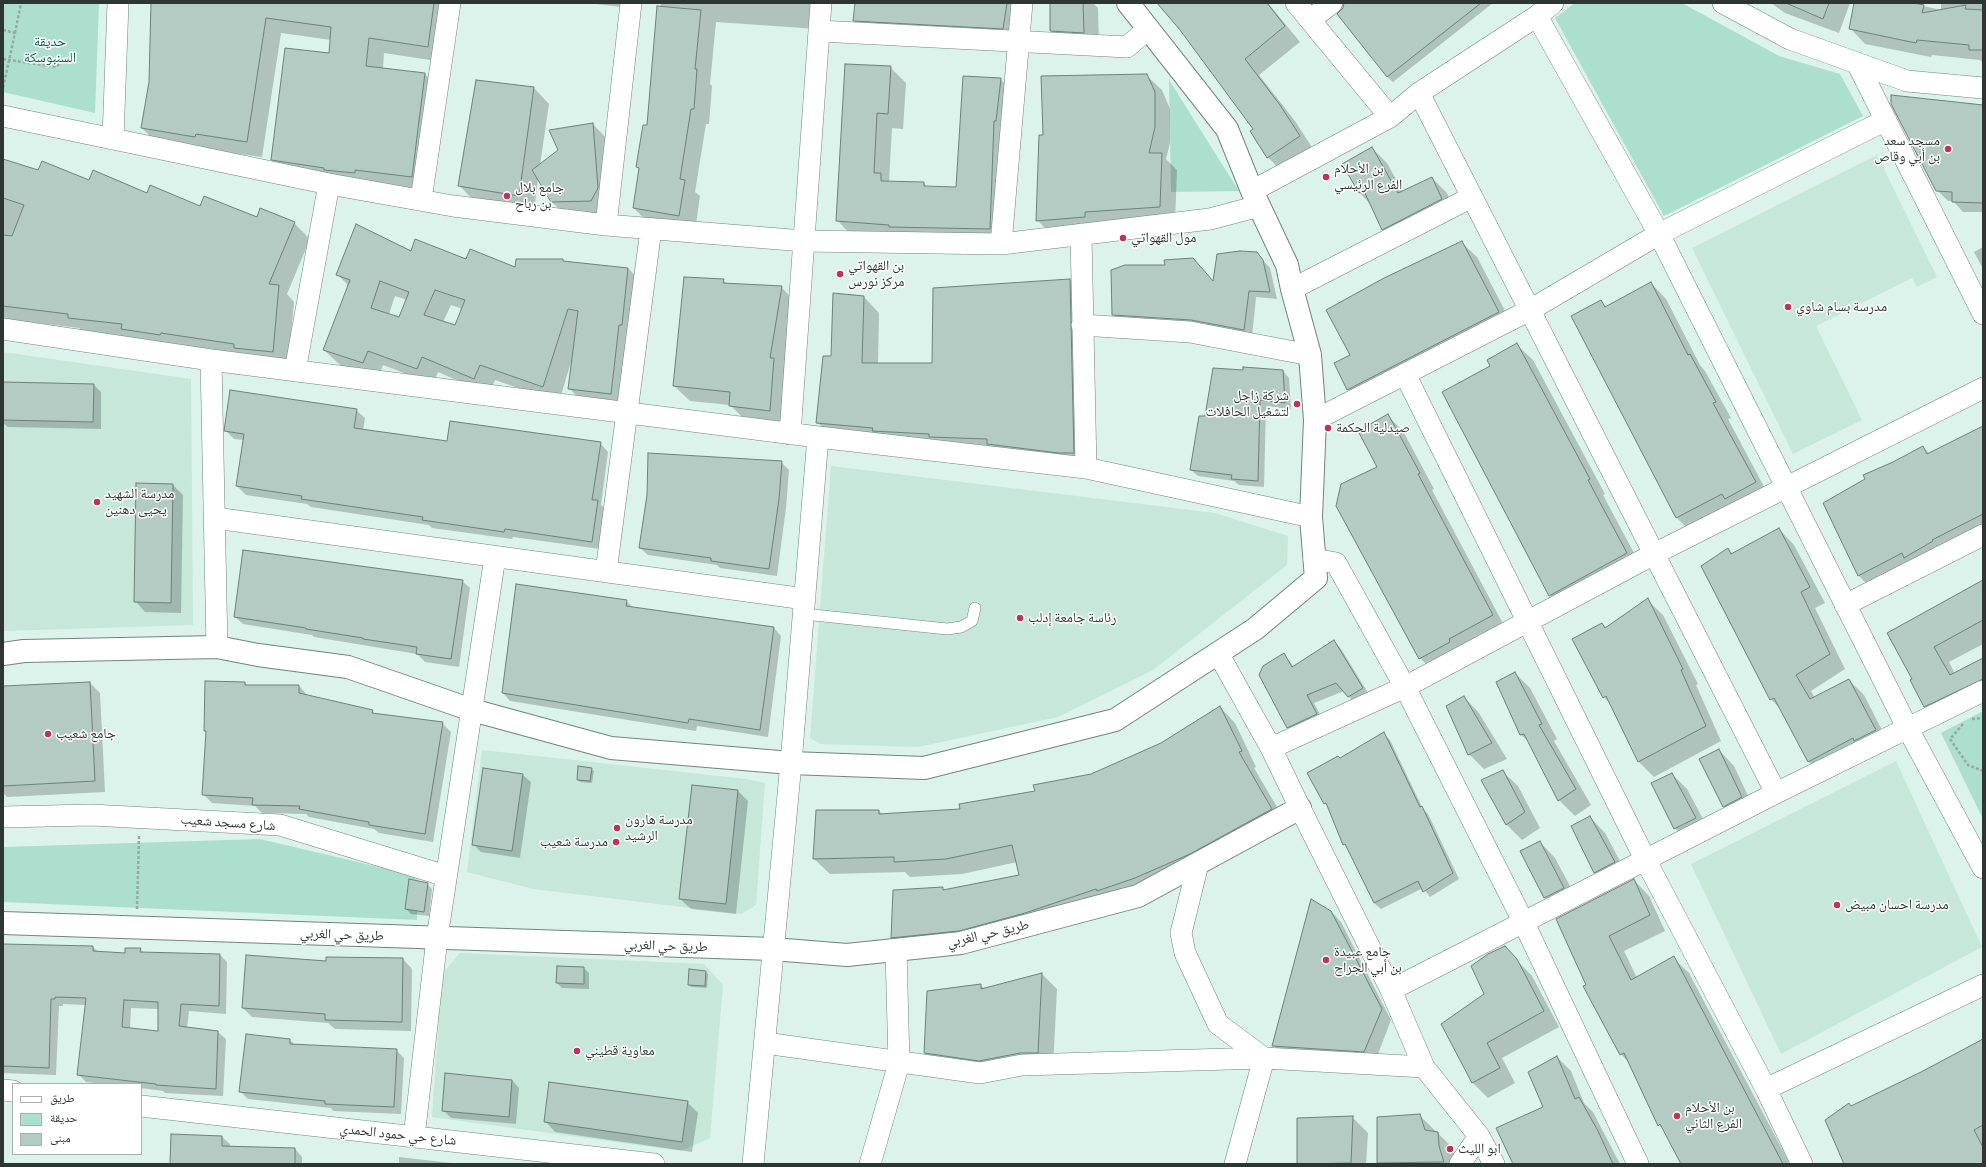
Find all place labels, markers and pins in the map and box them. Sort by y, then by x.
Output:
place label: مسجد سعد بن أبي وقاص [1874,133,1940,166]
marker: مسجد سعد بن أبي وقاص [1943,144,1953,154]
place label: بن الأحلام الفرع الرئيسي [1334,161,1402,194]
marker: بن الأحلام الفرع الرئيسي [1321,172,1331,182]
place label: جامع بلال بن رباح [515,180,564,212]
marker: جامع بلال بن رباح [502,191,512,201]
place label: مول القهواتي [1131,230,1196,246]
marker: مول القهواتي [1118,233,1128,243]
place label: بن القهواتي مركز نورس [848,258,904,290]
marker: بن القهواتي مركز نورس [835,269,845,279]
place label: مدرسة بسام شاوي [1796,299,1887,315]
marker: مدرسة بسام شاوي [1783,302,1793,312]
place label: شركة زاجل لتشغيل الحافلات [1205,388,1289,420]
marker: شركة زاجل لتشغيل الحافلات [1292,399,1302,409]
place label: صيدلية الحكمة [1336,420,1410,436]
marker: صيدلية الحكمة [1323,423,1333,433]
place label: مدرسة الشهيد يحيى دهنين [105,486,174,518]
marker: مدرسة الشهيد يحيى دهنين [92,497,102,507]
place label: رئاسة جامعة إدلب [1028,610,1116,626]
marker: رئاسة جامعة إدلب [1015,613,1025,623]
place label: جامع شعيب [56,726,116,742]
marker: جامع شعيب [43,729,53,739]
place label: مدرسة هارون الرشيد [625,812,693,844]
marker: مدرسة هارون الرشيد [612,823,622,833]
place label: مدرسة شعيب [540,834,608,850]
marker: مدرسة شعيب [611,837,621,847]
place label: مدرسة احسان مبيض [1845,897,1949,913]
marker: مدرسة احسان مبيض [1832,900,1842,910]
place label: جامع عبيدة بن أبي الجراح [1334,944,1402,976]
marker: جامع عبيدة بن أبي الجراح [1321,955,1331,965]
place label: معاوية قطيني [585,1043,655,1059]
marker: معاوية قطيني [572,1046,582,1056]
place label: بن الأحلام الفرع الثاني [1685,1100,1742,1132]
marker: بن الأحلام الفرع الثاني [1672,1111,1682,1121]
place label: ابو الليث [1458,1141,1501,1157]
marker: ابو الليث [1445,1144,1455,1154]

